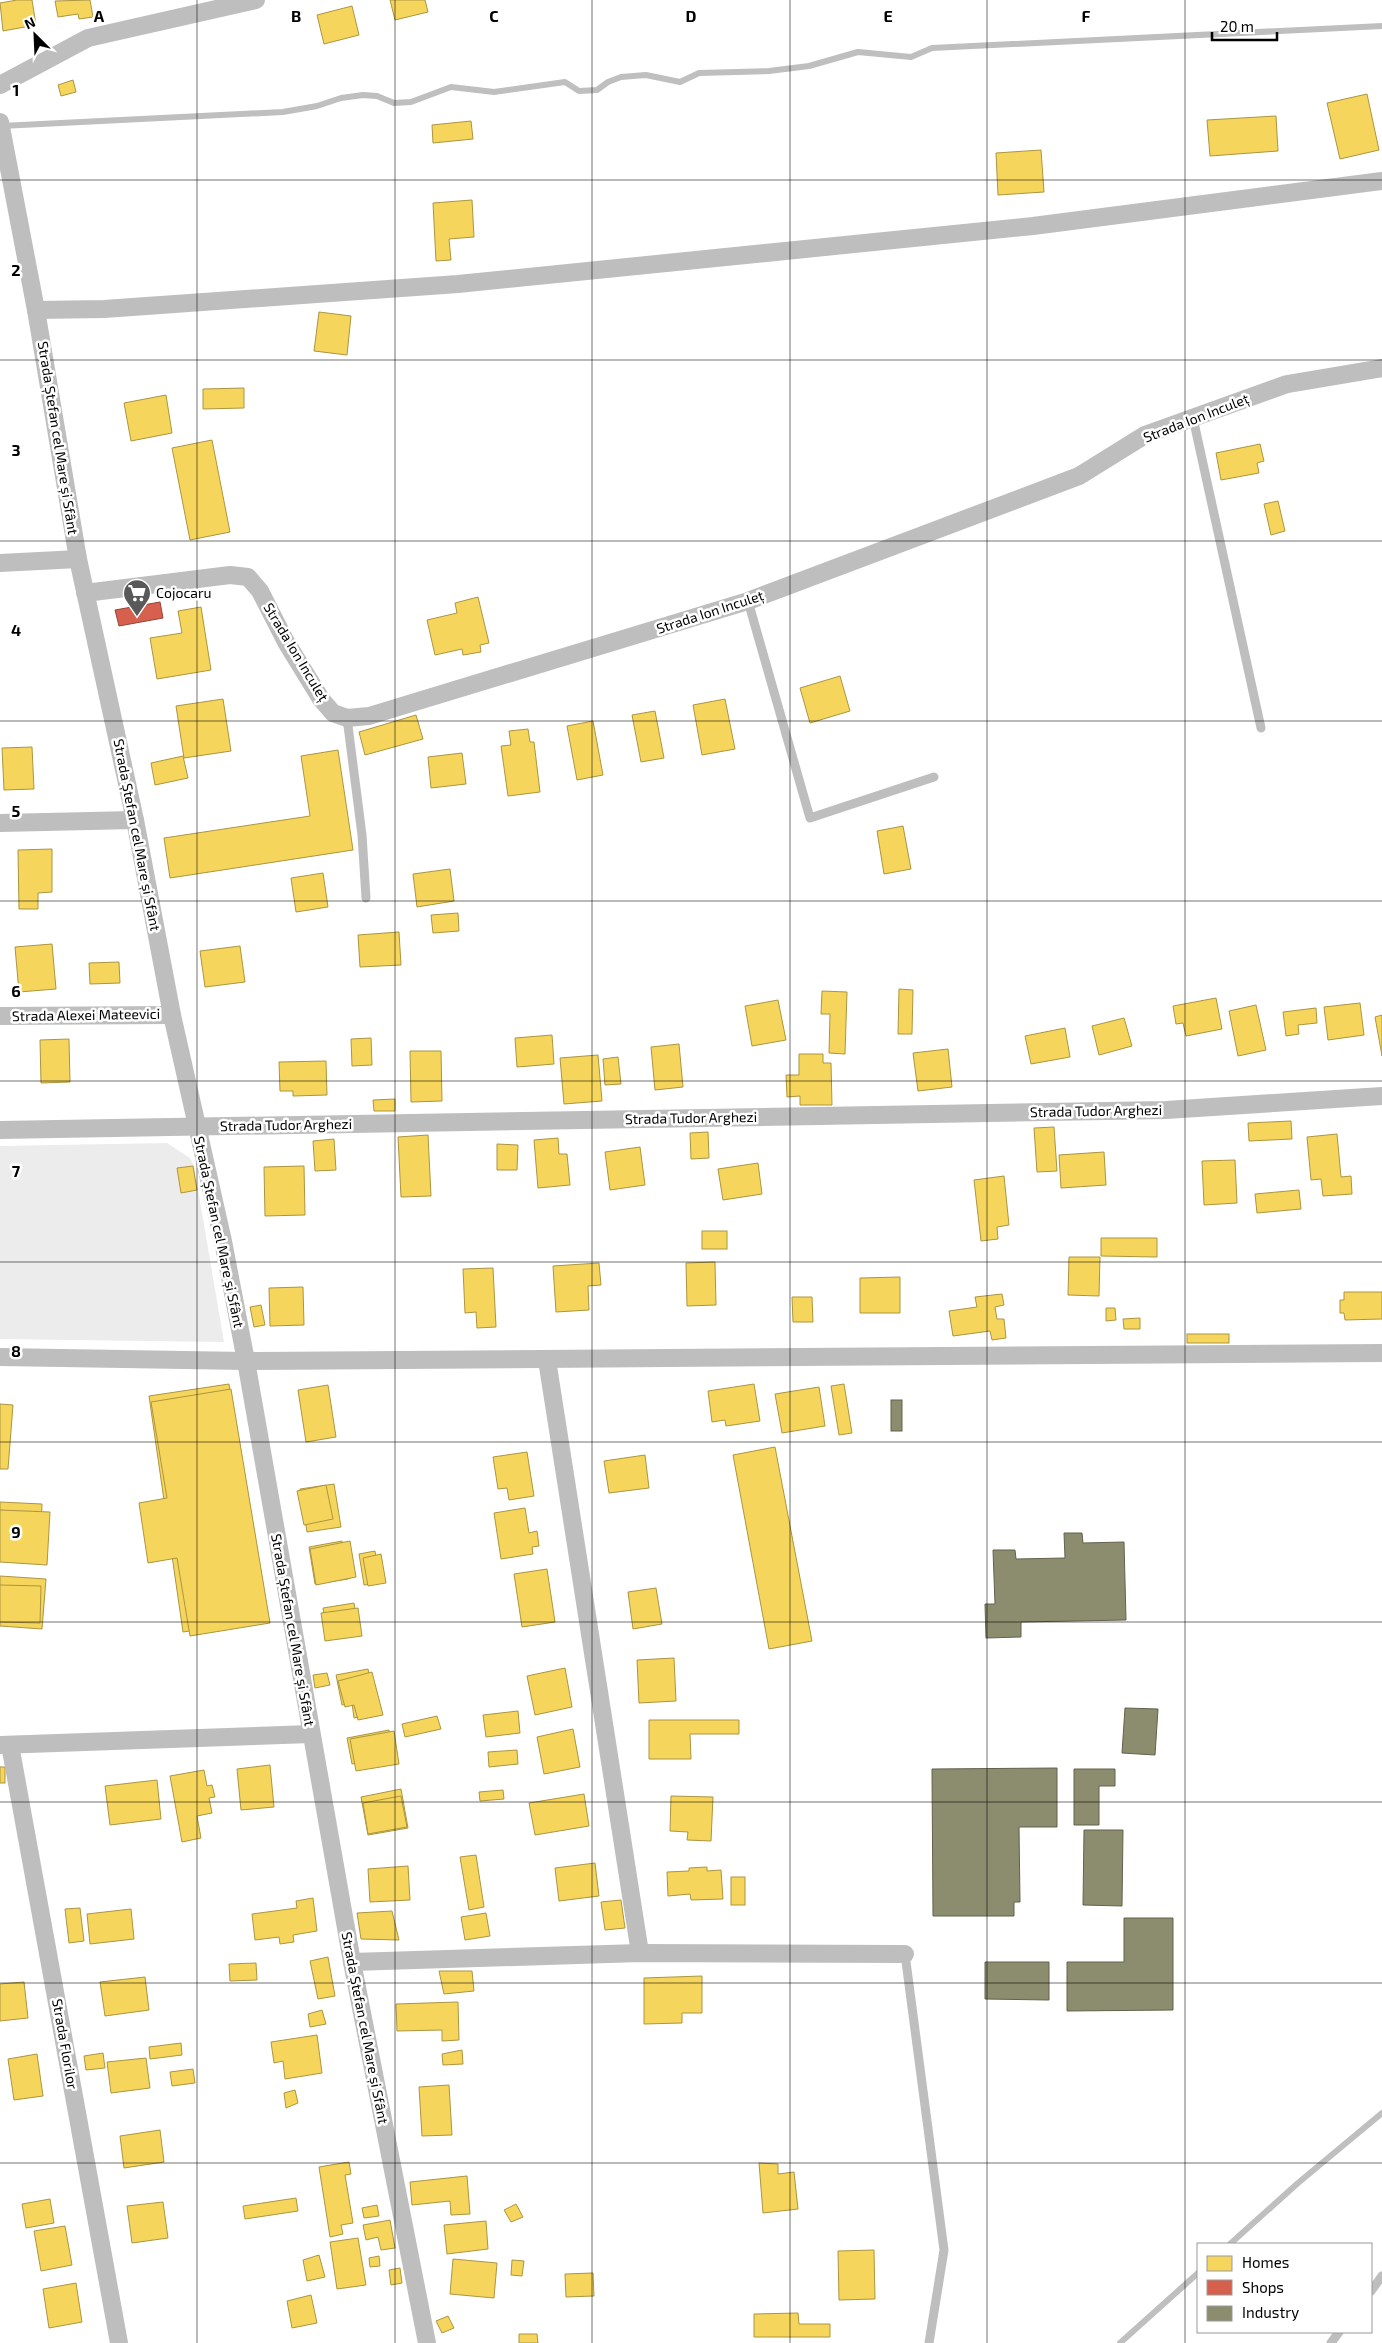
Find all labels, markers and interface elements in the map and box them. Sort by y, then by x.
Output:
text: A [94,6,105,25]
text: B [291,6,301,25]
text: C [489,6,499,25]
text: D [686,6,697,25]
text: E [883,6,893,25]
text: F [1082,6,1091,25]
north arrow [10,10,60,60]
scale bar [1212,10,1277,42]
text: N [21,13,38,32]
text: 20 m [1220,17,1254,35]
text: 1 [13,80,19,99]
text: 2 [11,260,21,279]
street label: Strada Ștefan cel Mare și Sfânt [34,340,82,536]
street label: Strada Ion Inculeț [1141,390,1251,446]
text: 3 [11,440,21,459]
supermarket icon: Cojocaru [122,578,152,617]
place label: Cojocaru [156,584,212,601]
street label: Strada Ion Inculeț [654,586,766,638]
street label: Strada Ion Inculeț [260,599,332,705]
text: 4 [11,620,21,639]
street label: Strada Ștefan cel Mare și Sfânt [110,737,164,933]
text: 5 [12,801,21,820]
text: 6 [11,981,21,1000]
street label: Strada Alexei Mateevici [12,1005,160,1024]
street label: Strada Tudor Arghezi [1030,1101,1162,1120]
street label: Strada Tudor Arghezi [625,1108,757,1127]
street label: Strada Tudor Arghezi [220,1115,352,1134]
street label: Strada Ștefan cel Mare și Sfânt [190,1135,248,1329]
text: 7 [12,1161,21,1180]
text: 8 [11,1341,21,1360]
text: 9 [11,1522,21,1541]
street label: Strada Ștefan cel Mare și Sfânt [267,1532,319,1728]
street label: Strada Ștefan cel Mare și Sfânt [338,1930,392,2126]
street label: Strada Florilor [49,1997,82,2091]
legend [1197,2243,1372,2333]
text: Homes [1242,2253,1289,2271]
text: Shops [1242,2278,1284,2296]
text: Industry [1242,2303,1299,2321]

